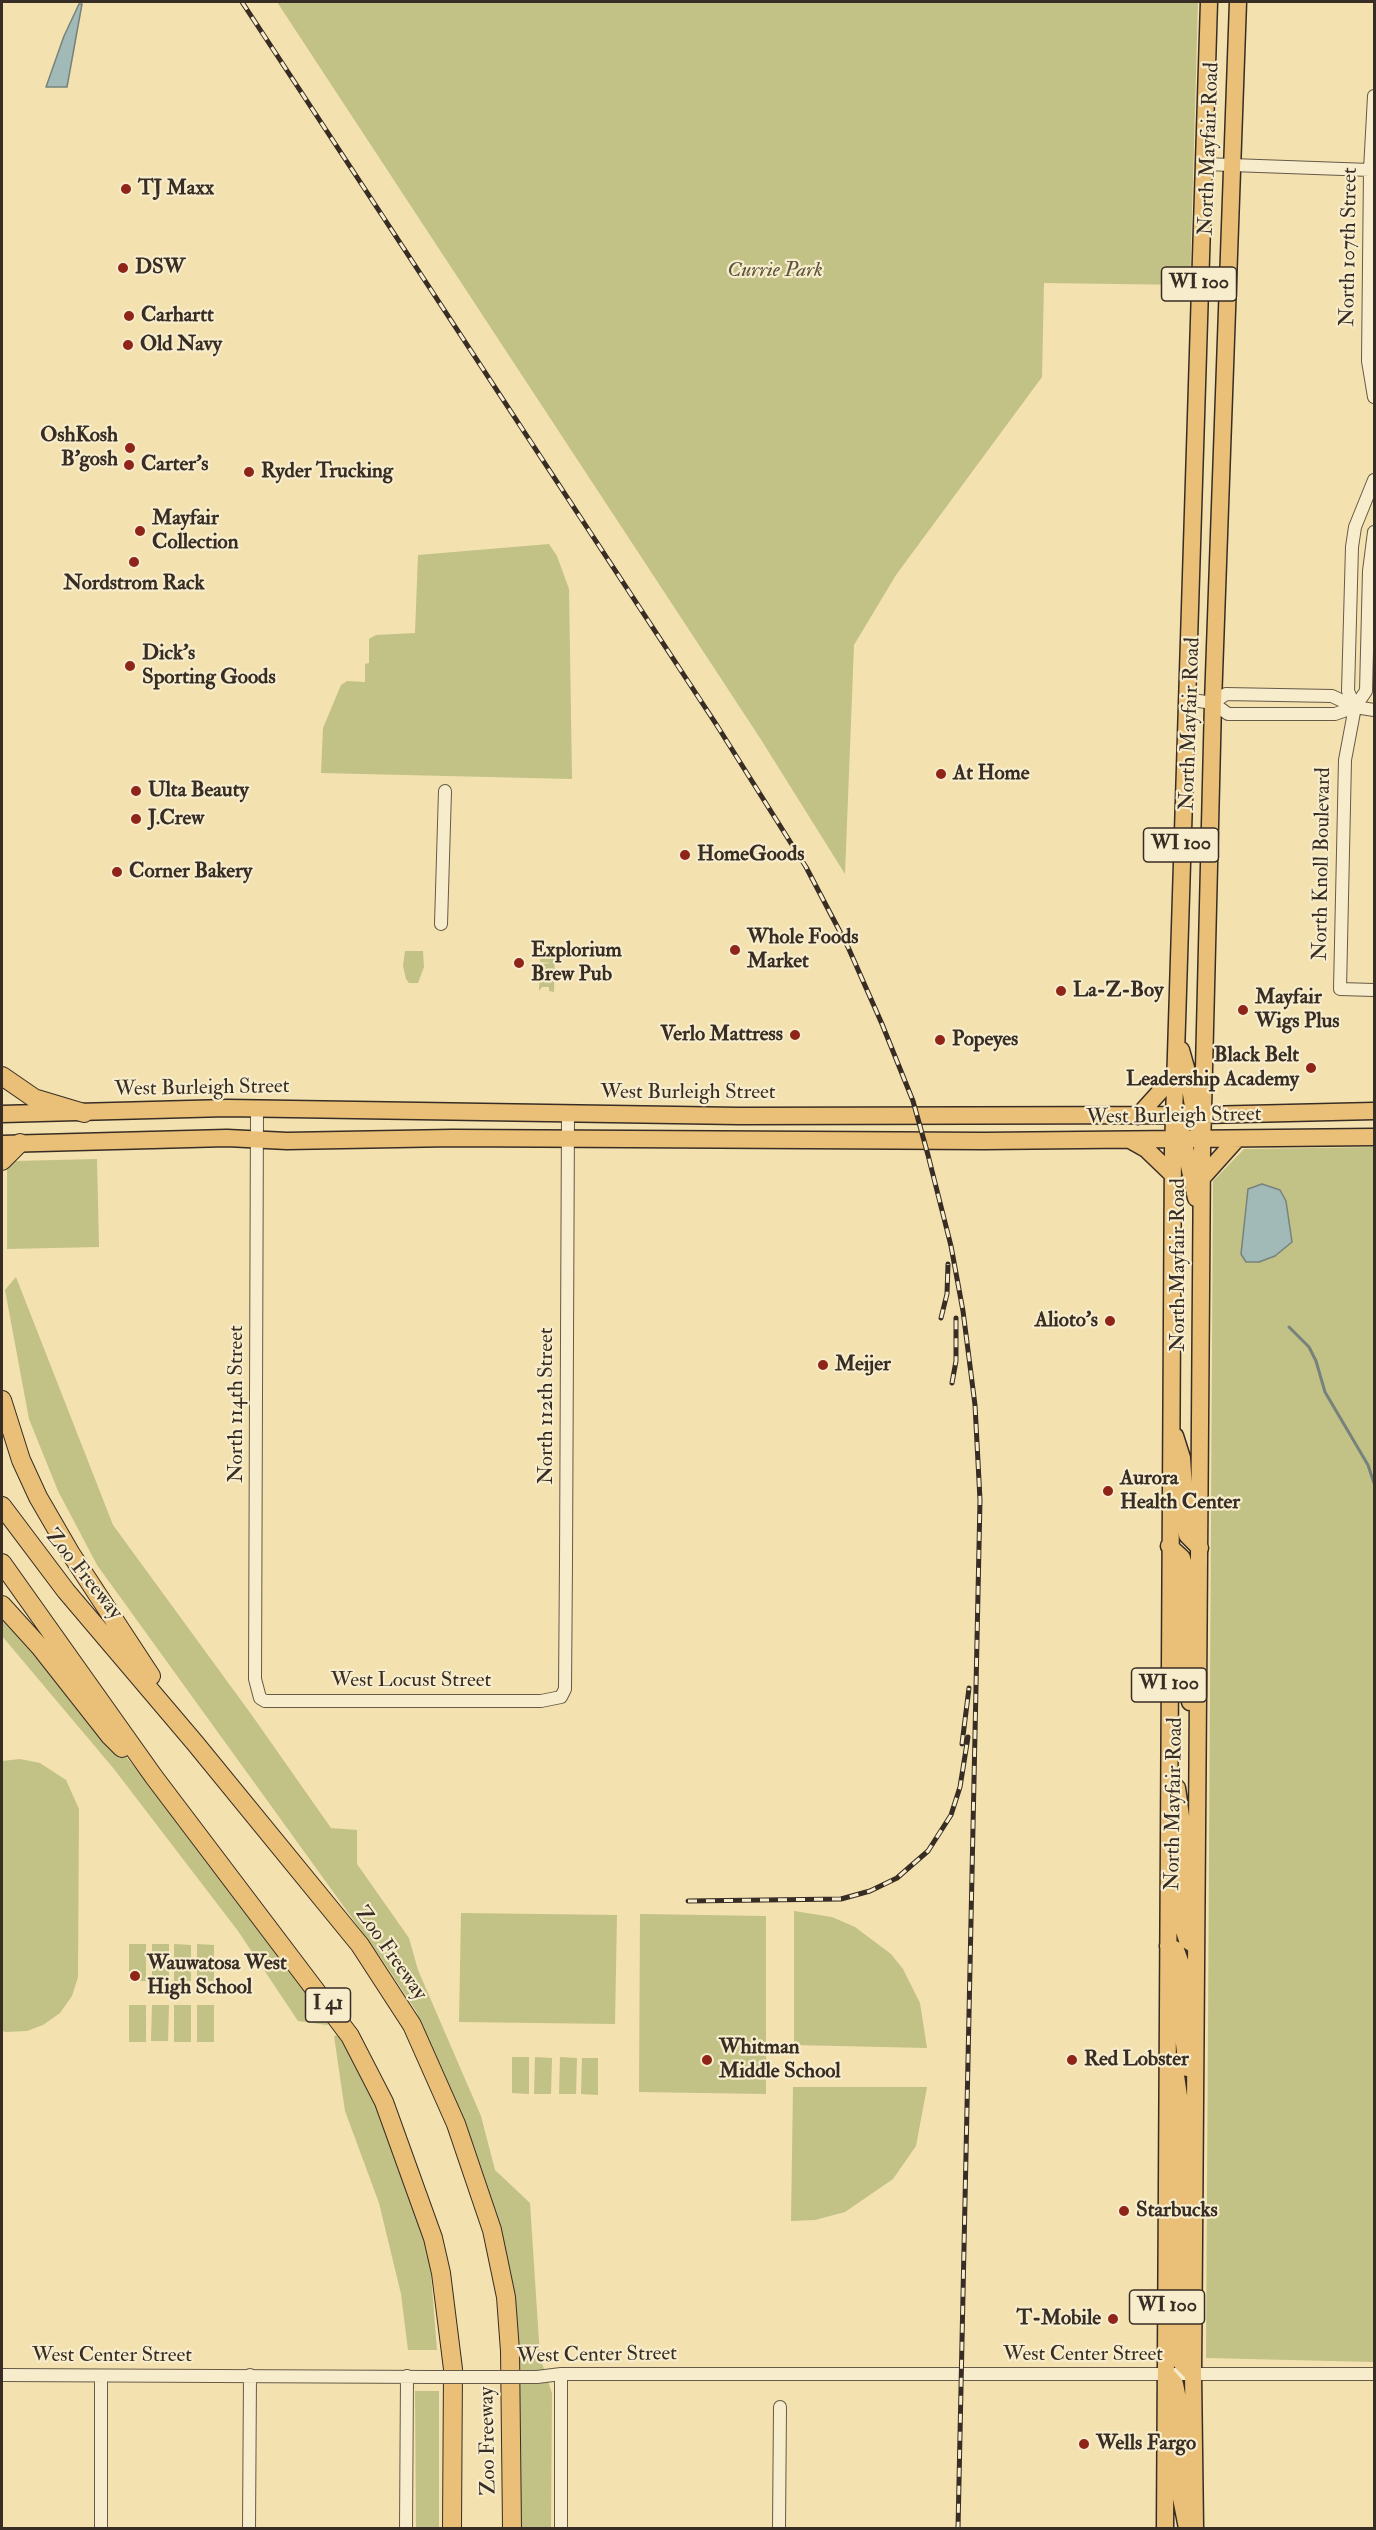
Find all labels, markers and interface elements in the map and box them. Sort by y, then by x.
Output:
street label: North Mayfair Road [1194,62,1226,236]
street label: North 107th Street [1336,167,1364,327]
place label: TJ Maxx [138,176,214,202]
marker: TJ Maxx [119,182,133,196]
place label: DSW [135,255,185,281]
park label: Currie Park [727,258,823,284]
marker: DSW [116,261,130,275]
road number: WI 100 [1162,267,1236,301]
place label: Carhartt [141,303,214,329]
marker: Carhartt [122,309,136,323]
place label: Old Navy [140,332,222,358]
marker: Old Navy [121,338,135,352]
place label: OshKosh B'gosh [40,423,118,473]
marker: OshKosh B'gosh [123,441,137,455]
place label: Carter's [141,452,208,478]
marker: Carter's [122,458,136,472]
place label: Ryder Trucking [261,459,393,485]
marker: Ryder Trucking [242,465,256,479]
place label: Mayfair Collection [152,506,239,556]
marker: Mayfair Collection [133,524,147,538]
marker: Nordstrom Rack [127,555,141,569]
place label: Nordstrom Rack [63,571,205,597]
street label: North Mayfair Road [1175,637,1207,811]
place label: Dick's Sporting Goods [142,641,276,691]
marker: Dick's Sporting Goods [123,659,137,673]
place label: At Home [953,761,1030,787]
marker: At Home [934,767,948,781]
street label: North Knoll Boulevard [1309,767,1337,961]
place label: Ulta Beauty [148,778,249,804]
marker: Ulta Beauty [129,784,143,798]
place label: J.Crew [148,806,204,832]
marker: J.Crew [129,812,143,826]
road number: WI 100 [1144,828,1218,862]
place label: HomeGoods [697,842,804,868]
marker: HomeGoods [678,848,692,862]
place label: Corner Bakery [129,859,252,885]
marker: Corner Bakery [110,865,124,879]
place label: Whole Foods Market [747,925,859,975]
place label: Explorium Brew Pub [531,938,622,988]
marker: Whole Foods Market [728,943,742,957]
marker: Explorium Brew Pub [512,956,526,970]
place label: La-Z-Boy [1073,978,1163,1004]
marker: La-Z-Boy [1054,984,1068,998]
place label: Mayfair Wigs Plus [1255,985,1340,1035]
marker: Mayfair Wigs Plus [1236,1003,1250,1017]
place label: Verlo Mattress [660,1022,783,1048]
place label: Popeyes [952,1027,1018,1053]
marker: Verlo Mattress [788,1028,802,1042]
marker: Popeyes [933,1033,947,1047]
place label: Black Belt Leadership Academy [1126,1043,1299,1093]
marker: Black Belt Leadership Academy [1304,1061,1318,1075]
street label: West Burleigh Street [114,1075,290,1103]
street label: West Burleigh Street [600,1080,776,1106]
street label: West Burleigh Street [1086,1103,1262,1131]
street label: North Mayfair Road [1166,1178,1192,1352]
place label: Alioto's [1035,1308,1098,1334]
marker: Alioto's [1103,1314,1117,1328]
street label: North 114th Street [224,1325,250,1483]
street label: North 112th Street [534,1328,560,1484]
place label: Meijer [835,1352,891,1378]
marker: Meijer [816,1358,830,1372]
place label: Aurora Health Center [1120,1466,1240,1516]
marker: Aurora Health Center [1101,1484,1115,1498]
street label: Zoo Freeway [39,1525,127,1625]
street label: West Locust Street [331,1668,491,1694]
road number: WI 100 [1132,1668,1206,1702]
street label: North Mayfair Road [1161,1717,1189,1891]
street label: Zoo Freeway [348,1902,432,2006]
place label: Wauwatosa West High School [147,1951,287,2001]
marker: Wauwatosa West High School [128,1969,142,1983]
road number: I 41 [306,1988,350,2022]
place label: Whitman Middle School [719,2035,841,2085]
place label: Red Lobster [1084,2047,1189,2073]
marker: Whitman Middle School [700,2053,714,2067]
marker: Red Lobster [1065,2053,1079,2067]
place label: Starbucks [1136,2198,1218,2224]
marker: Starbucks [1117,2204,1131,2218]
road number: WI 100 [1130,2290,1204,2324]
place label: T-Mobile [1017,2306,1101,2332]
marker: T-Mobile [1106,2312,1120,2326]
street label: West Center Street [517,2342,677,2370]
street label: West Center Street [1003,2342,1163,2368]
street label: West Center Street [32,2343,192,2369]
street label: Zoo Freeway [475,2386,503,2496]
place label: Wells Fargo [1096,2431,1196,2457]
marker: Wells Fargo [1077,2437,1091,2451]

